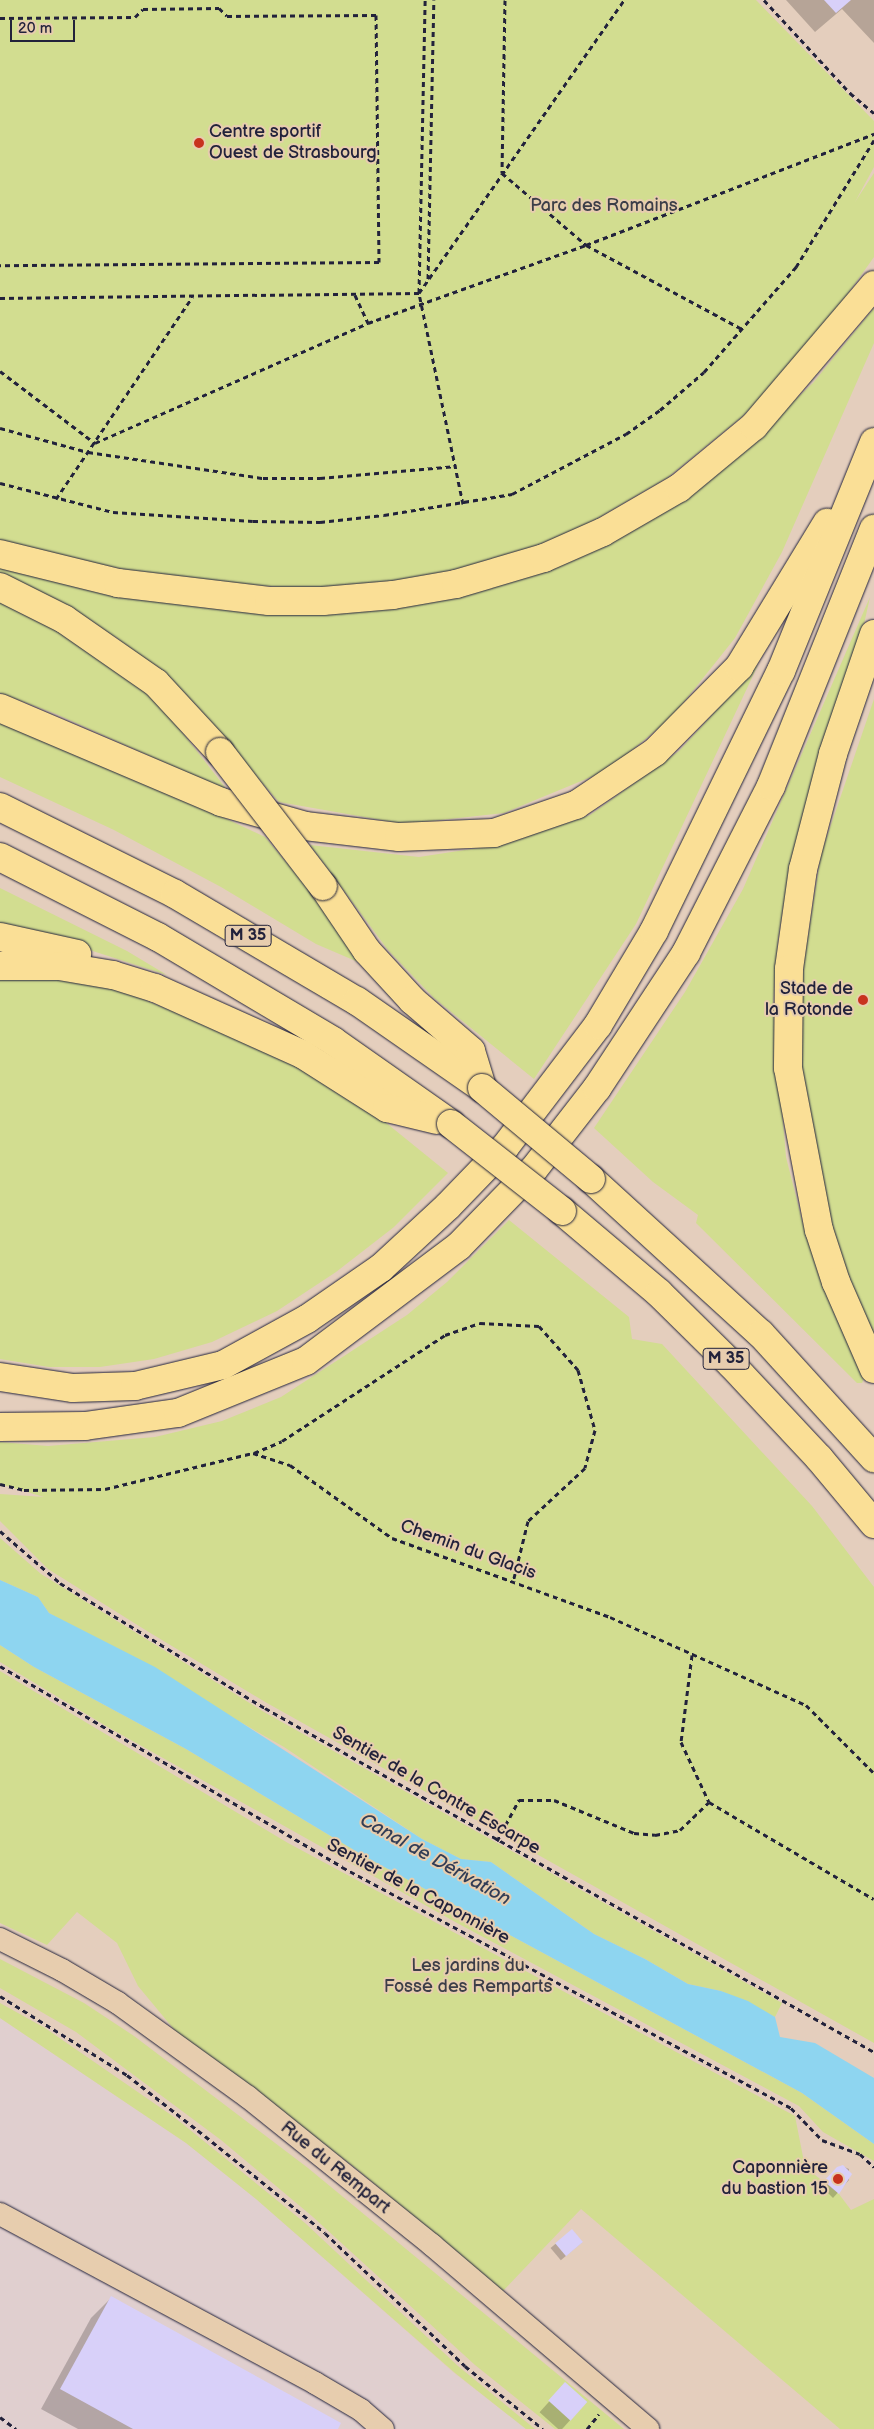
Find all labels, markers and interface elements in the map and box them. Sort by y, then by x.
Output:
scale bar [12,10,78,42]
text: 20 m [18,19,52,38]
place label: Centre sportif Ouest de Strasbourg [209,122,377,164]
marker: Centre sportif Ouest de Strasbourg [193,137,205,149]
park label: Parc des Romains [530,195,678,217]
road number: M 35 [224,922,272,949]
place label: Stade de la Rotonde [765,979,853,1022]
marker: Stade de la Rotonde [857,994,869,1006]
road number: M 35 [702,1346,750,1372]
street label: Chemin du Glacis [397,1515,539,1585]
street label: Sentier de la Contre Escarpe [328,1722,544,1860]
water label: Canal de Dérivation [356,1809,514,1911]
street label: Sentier de la Caponnière [323,1835,513,1949]
park label: Les jardins du Fossé des Remparts [384,1956,552,1998]
street label: Rue du Rempart [276,2117,394,2219]
place label: Caponnière du bastion 15 [721,2158,828,2200]
marker: Caponnière du bastion 15 [832,2173,844,2185]

